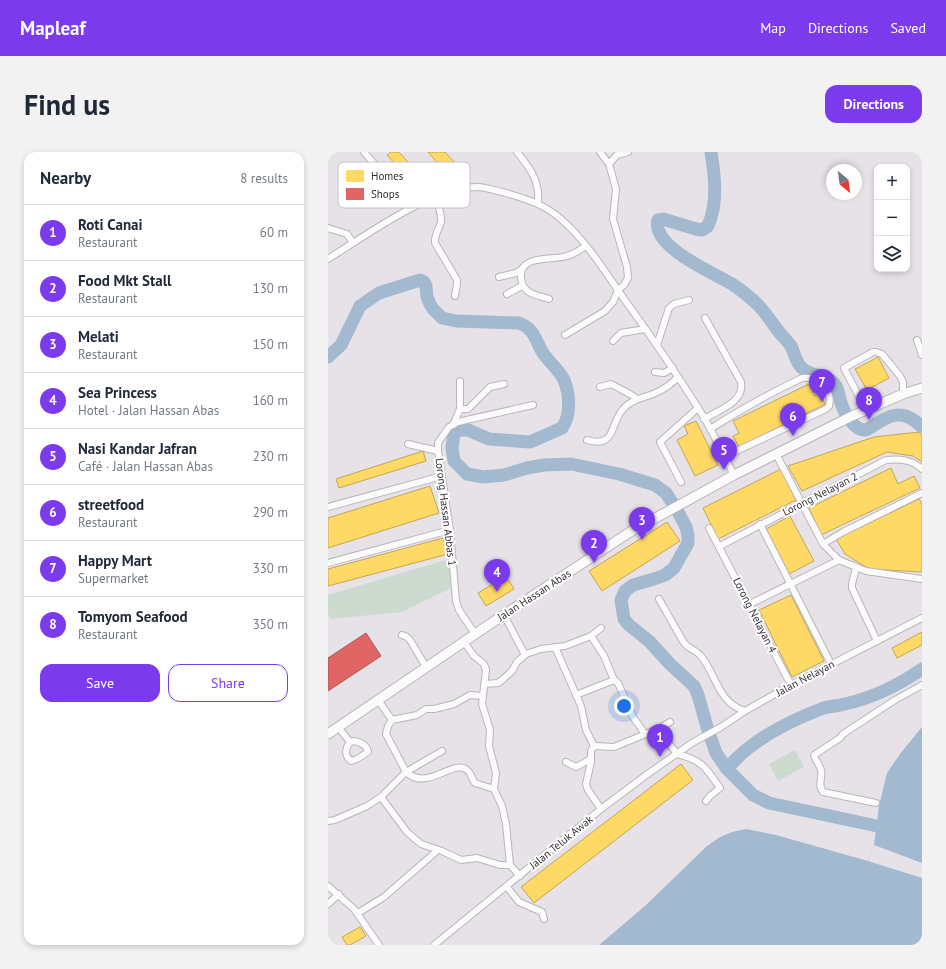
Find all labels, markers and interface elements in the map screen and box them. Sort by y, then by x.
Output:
text: Mapleaf [20,16,86,40]
text: Map [760,19,786,37]
text: Directions [808,19,868,37]
text: Saved [890,19,926,37]
button: Directions [825,85,922,123]
text: Find us [24,86,110,123]
legend [338,162,470,208]
north arrow [826,164,862,200]
map controls [874,164,910,272]
button: + [874,164,910,200]
text: Nearby [40,167,91,189]
text: Homes [371,169,404,183]
text: 8 results [240,170,288,187]
text: Shops [371,187,400,201]
button: − [874,200,910,236]
text: Roti Canai [78,215,143,234]
text: 1 [49,224,57,241]
text: 60 m [260,224,288,241]
text: Restaurant [78,234,137,251]
button: layers [874,236,910,272]
text: Food Mkt Stall [78,271,171,290]
text: 2 [49,280,57,297]
text: 130 m [253,280,288,297]
text: Restaurant [78,290,137,307]
text: Melati [78,327,119,346]
text: 3 [49,336,57,353]
text: 150 m [253,336,288,353]
text: Restaurant [78,346,137,363]
pin: 7 [809,369,835,402]
text: Sea Princess [78,383,157,402]
pin: 8 [856,387,882,420]
text: 4 [49,392,57,409]
text: 160 m [253,392,288,409]
text: Hotel · Jalan Hassan Abas [78,402,219,419]
pin: 6 [780,403,806,436]
pin: 5 [711,437,737,470]
text: Nasi Kandar Jafran [78,439,197,458]
text: 5 [49,448,57,465]
text: 230 m [253,448,288,465]
street label: Lorong Hassan Abbas 1 [432,457,460,567]
text: Café · Jalan Hassan Abas [78,458,213,475]
street label: Lorong Nelayan 2 [780,469,860,519]
text: streetfood [78,495,144,514]
text: 6 [49,504,57,521]
text: 290 m [253,504,288,521]
pin: 3 [629,507,655,540]
text: Restaurant [78,514,137,531]
pin: 2 [581,530,607,563]
text: Happy Mart [78,551,152,570]
pin: 4 [484,559,510,592]
text: 7 [49,560,57,577]
text: 330 m [253,560,288,577]
street label: Jalan Hassan Abas [494,566,574,625]
text: Supermarket [78,570,148,587]
street label: Lorong Nelayan 4 [730,575,780,655]
text: Tomyom Seafood [78,607,188,626]
text: 8 [49,616,57,633]
text: 350 m [253,616,288,633]
text: Restaurant [78,626,137,643]
street label: Jalan Nelayan [772,657,837,700]
button: Save [40,664,160,702]
button: Share [168,664,288,702]
your location [614,696,634,716]
pin: 1 [647,724,673,757]
street label: Jalan Teluk Awak [526,812,596,873]

